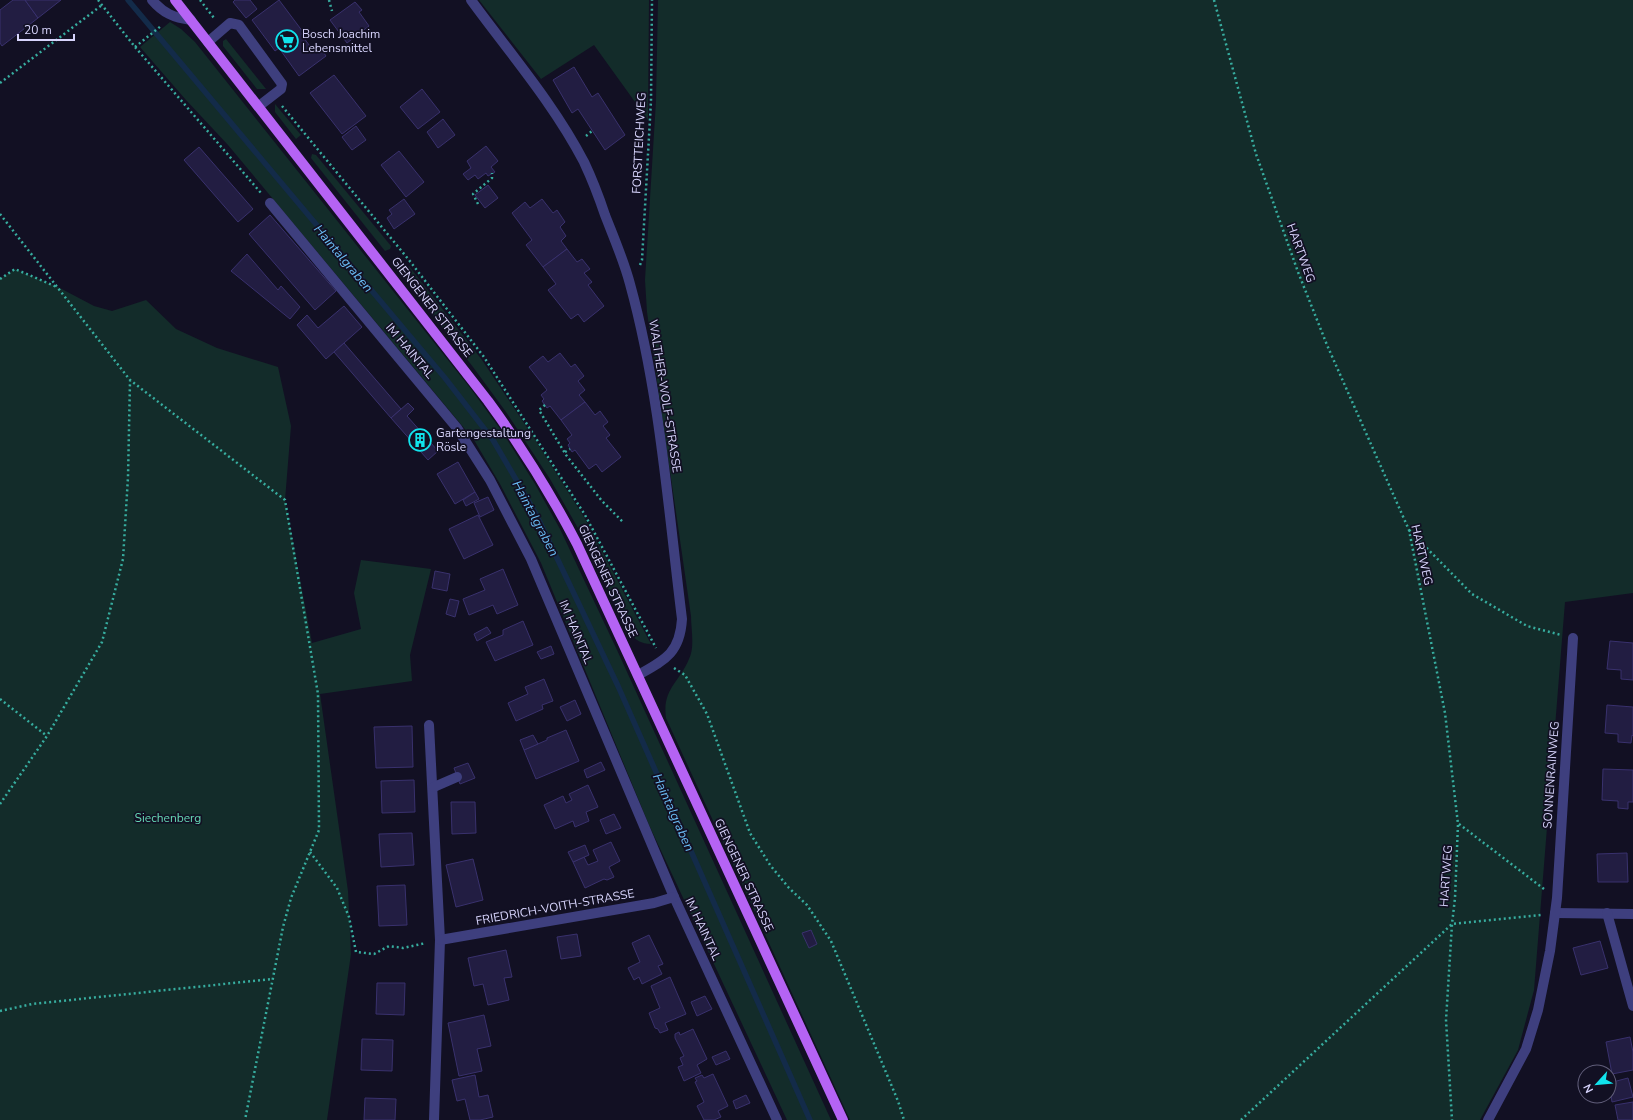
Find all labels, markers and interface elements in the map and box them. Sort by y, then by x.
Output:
scale bar [18,16,74,42]
text: 20 m [24,22,52,38]
place label: Bosch Joachim Lebensmittel [302,26,380,56]
supermarket icon: Bosch Joachim Lebensmittel [274,28,300,54]
street label: FORSTTEICHWEG [628,92,650,194]
water label: Haintalgraben [310,221,377,296]
street label: HARTWEG [1283,221,1319,285]
street label: GIENGENER STRASSE [388,254,476,360]
street label: WALTHER-WOLF-STRASSE [645,318,685,474]
street label: IM HAINTAL [382,320,438,382]
place label: Gartengestaltung Rösle [436,425,531,455]
building icon: Gartengestaltung Rösle [407,427,433,453]
water label: Haintalgraben [508,477,563,560]
street label: GIENGENER STRASSE [575,522,641,640]
street label: HARTWEG [1407,523,1437,587]
street label: IM HAINTAL [555,598,597,667]
street label: SONNENRAINWEG [1539,721,1563,829]
water label: Haintalgraben [648,771,698,854]
park label: Siechenberg [135,810,201,826]
street label: GIENGENER STRASSE [711,816,777,934]
street label: HARTWEG [1436,845,1456,907]
street label: FRIEDRICH-VOITH-STRASSE [474,885,636,929]
street label: IM HAINTAL [681,895,725,964]
north arrow [1577,1064,1617,1104]
text: N [1580,1081,1597,1095]

